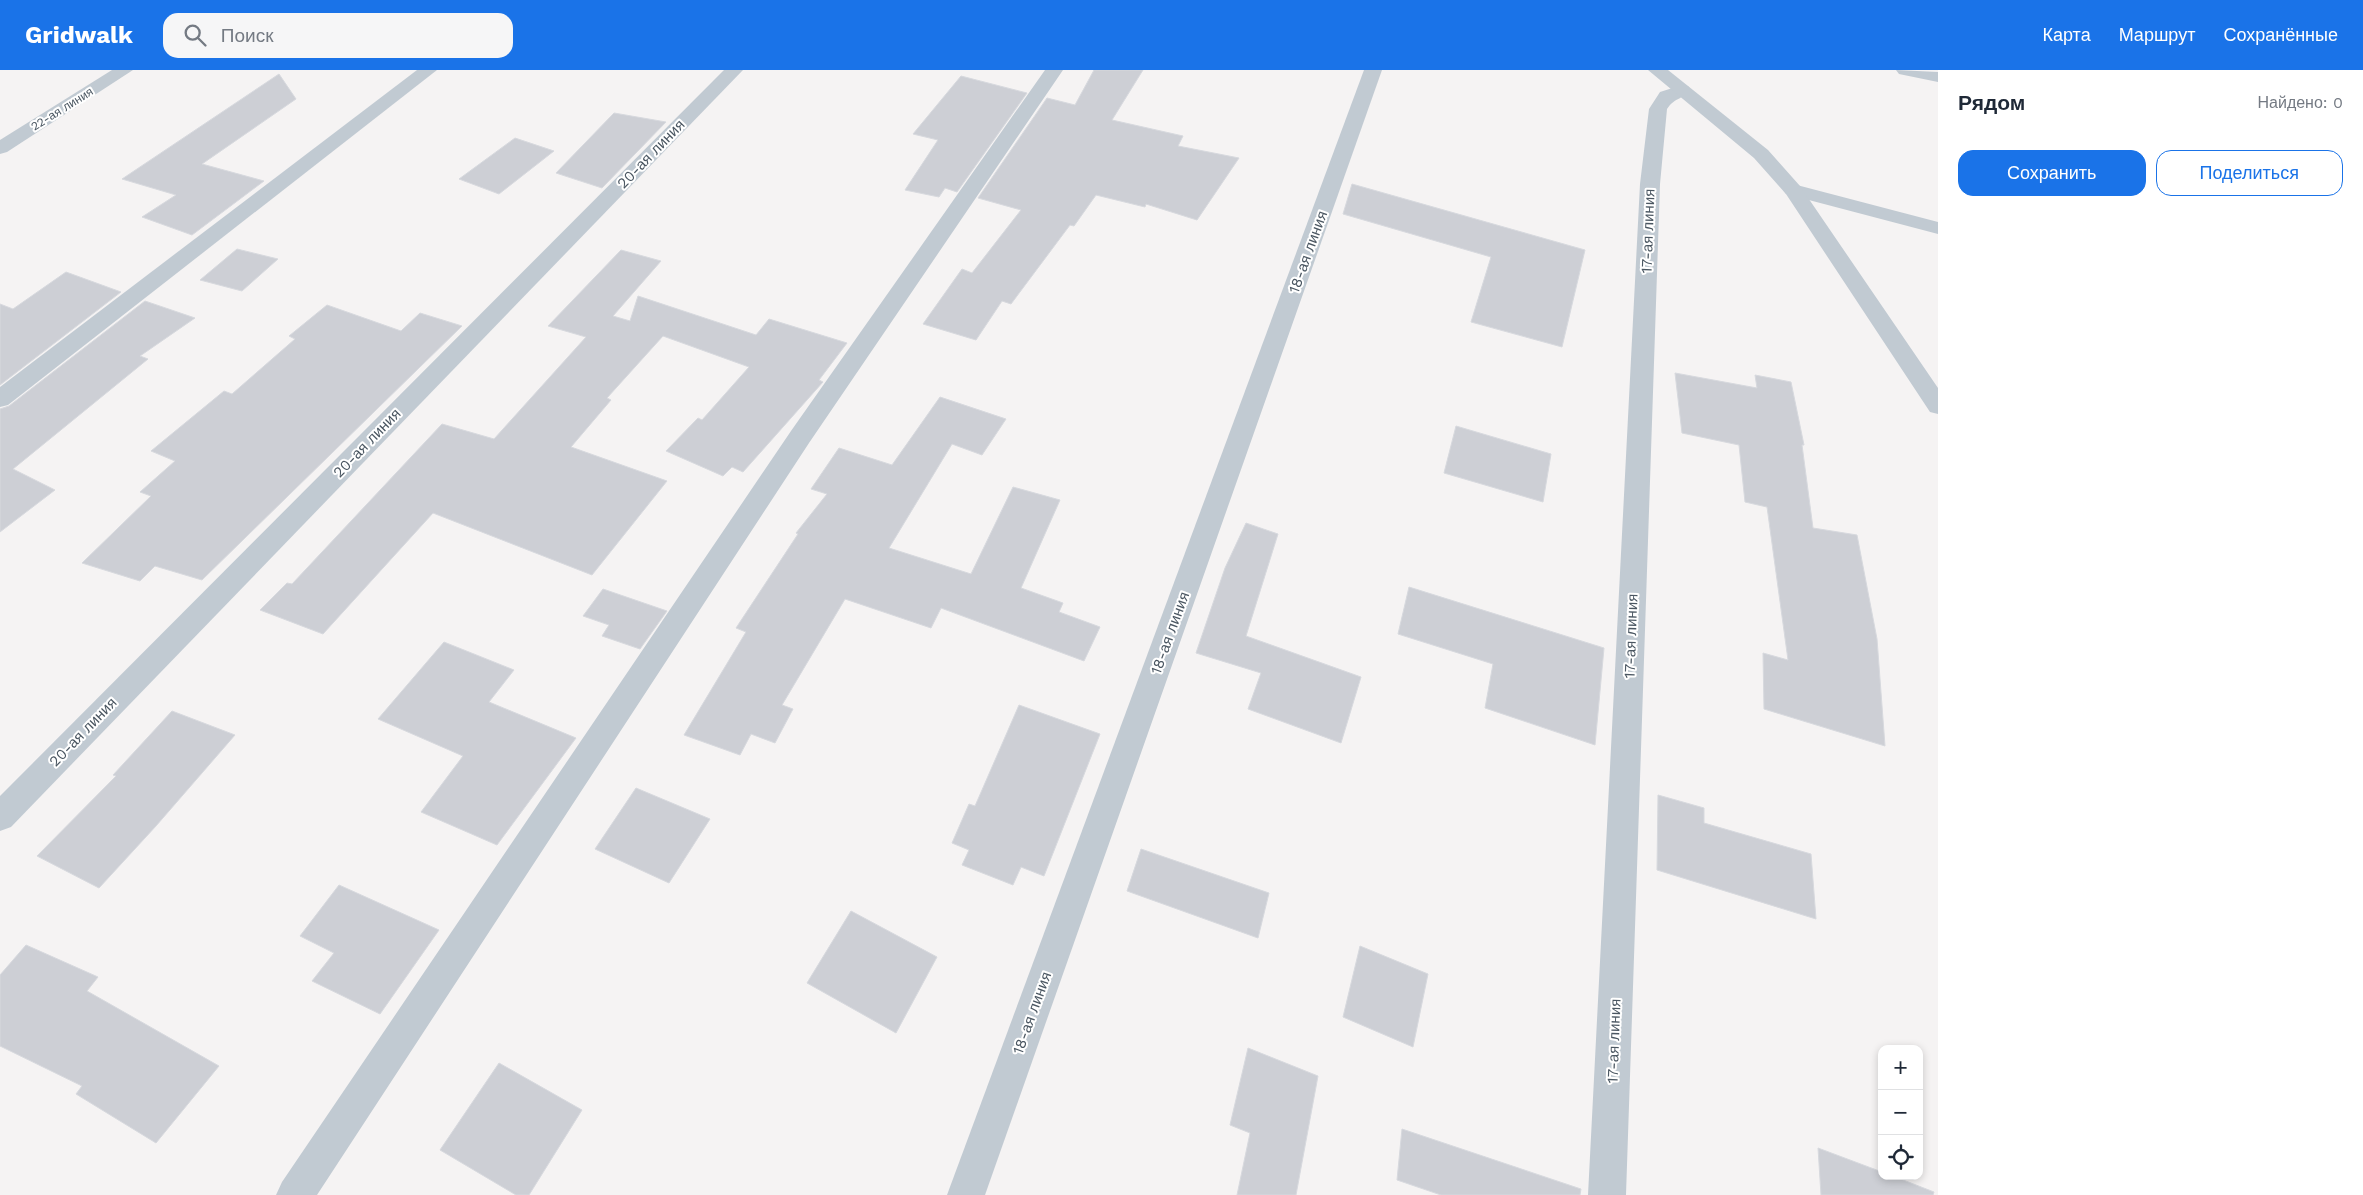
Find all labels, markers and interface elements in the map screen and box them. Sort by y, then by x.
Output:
search box [163,13,513,58]
text: Gridwalk [25,21,133,49]
icon: search [181,21,209,49]
text: Поиск [221,24,273,47]
text: Карта [2043,24,2091,45]
text: Маршрут [2119,24,2195,45]
text: Сохранённые [2223,24,2338,45]
street label: 22-ая линия [28,84,96,134]
text: Рядом [1958,90,2025,115]
text: Найдено: 0 [2257,93,2343,112]
street label: 20-ая линия [614,116,688,192]
button: Сохранить [1958,150,2146,196]
button: Поделиться [2156,150,2343,196]
street label: 17-ая линия [1638,188,1658,274]
street label: 18-ая линия [1285,208,1331,296]
street label: 20-ая линия [330,405,404,481]
street label: 18-ая линия [1147,589,1193,677]
street label: 17-ая линия [1621,593,1641,679]
street label: 20-ая линия [46,694,120,770]
street label: 18-ая линия [1009,969,1055,1057]
street label: 17-ая линия [1604,998,1624,1084]
map controls [1878,1045,1923,1180]
button: + [1878,1045,1923,1090]
button: − [1878,1090,1923,1135]
button: locate [1878,1135,1923,1180]

